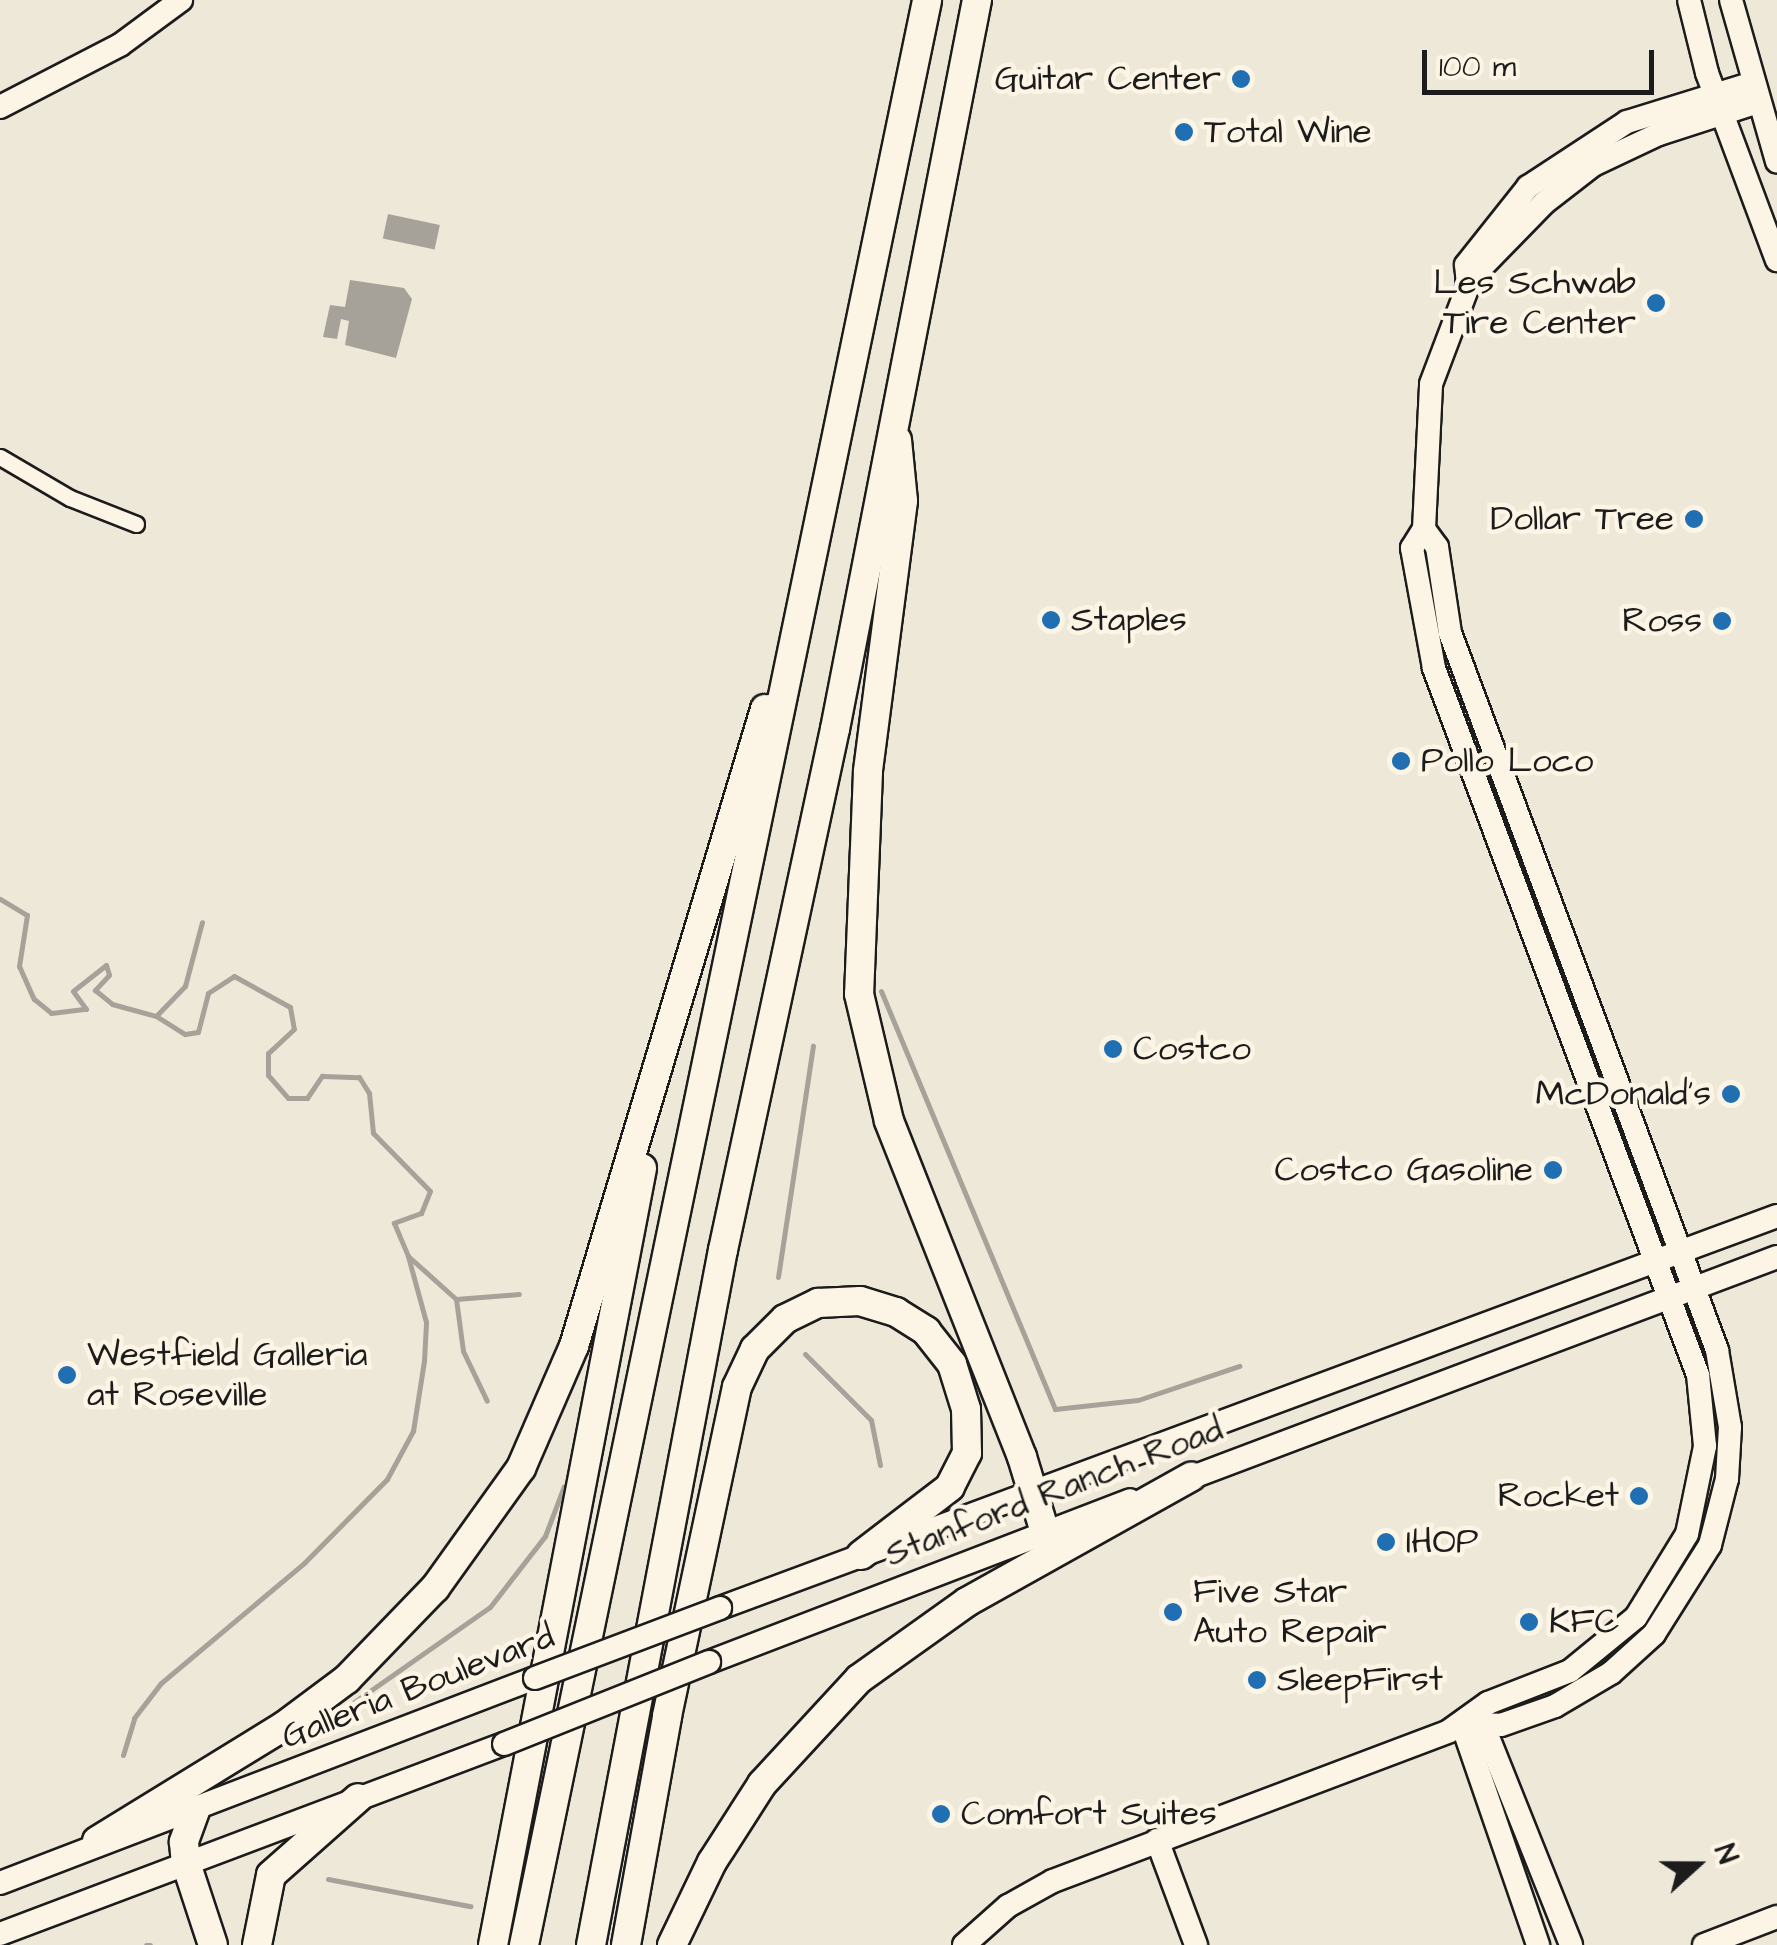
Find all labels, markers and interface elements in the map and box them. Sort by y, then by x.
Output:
scale bar [1427,30,1660,92]
text: 100 m [1439,46,1516,88]
place label: Guitar Center [995,58,1221,100]
marker: Guitar Center [1230,68,1252,90]
place label: Total Wine [1204,111,1372,153]
marker: Total Wine [1173,121,1195,143]
place label: Les Schwab Tire Center [1434,262,1636,344]
marker: Les Schwab Tire Center [1645,292,1667,314]
place label: Dollar Tree [1490,498,1674,540]
marker: Dollar Tree [1683,508,1705,530]
place label: Staples [1071,599,1187,641]
place label: Ross [1622,600,1702,642]
marker: Staples [1040,609,1062,631]
marker: Ross [1711,610,1733,632]
place label: Pollo Loco [1421,740,1593,782]
marker: Pollo Loco [1390,750,1412,772]
place label: Costco [1133,1028,1251,1070]
marker: Costco [1102,1038,1124,1060]
place label: McDonald's [1536,1073,1711,1115]
marker: McDonald's [1720,1083,1742,1105]
place label: Costco Gasoline [1274,1149,1533,1191]
marker: Costco Gasoline [1542,1159,1564,1181]
place label: Westfield Galleria at Roseville [87,1334,367,1416]
marker: Westfield Galleria at Roseville [56,1364,78,1386]
street label: Stanford Ranch Road [879,1408,1229,1576]
place label: Rocket [1498,1475,1619,1517]
marker: Rocket [1628,1485,1650,1507]
place label: IHOP [1406,1521,1478,1563]
marker: IHOP [1375,1531,1397,1553]
place label: Five Star Auto Repair [1193,1571,1387,1653]
marker: Five Star Auto Repair [1162,1601,1184,1623]
place label: KFC [1549,1601,1619,1643]
marker: KFC [1518,1611,1540,1633]
street label: Galleria Boulevard [276,1616,560,1758]
place label: SleepFirst [1277,1659,1443,1701]
marker: SleepFirst [1246,1669,1268,1691]
place label: Comfort Suites [961,1793,1217,1835]
marker: Comfort Suites [930,1803,952,1825]
north arrow [1647,1815,1747,1915]
text: N [1704,1839,1747,1869]

